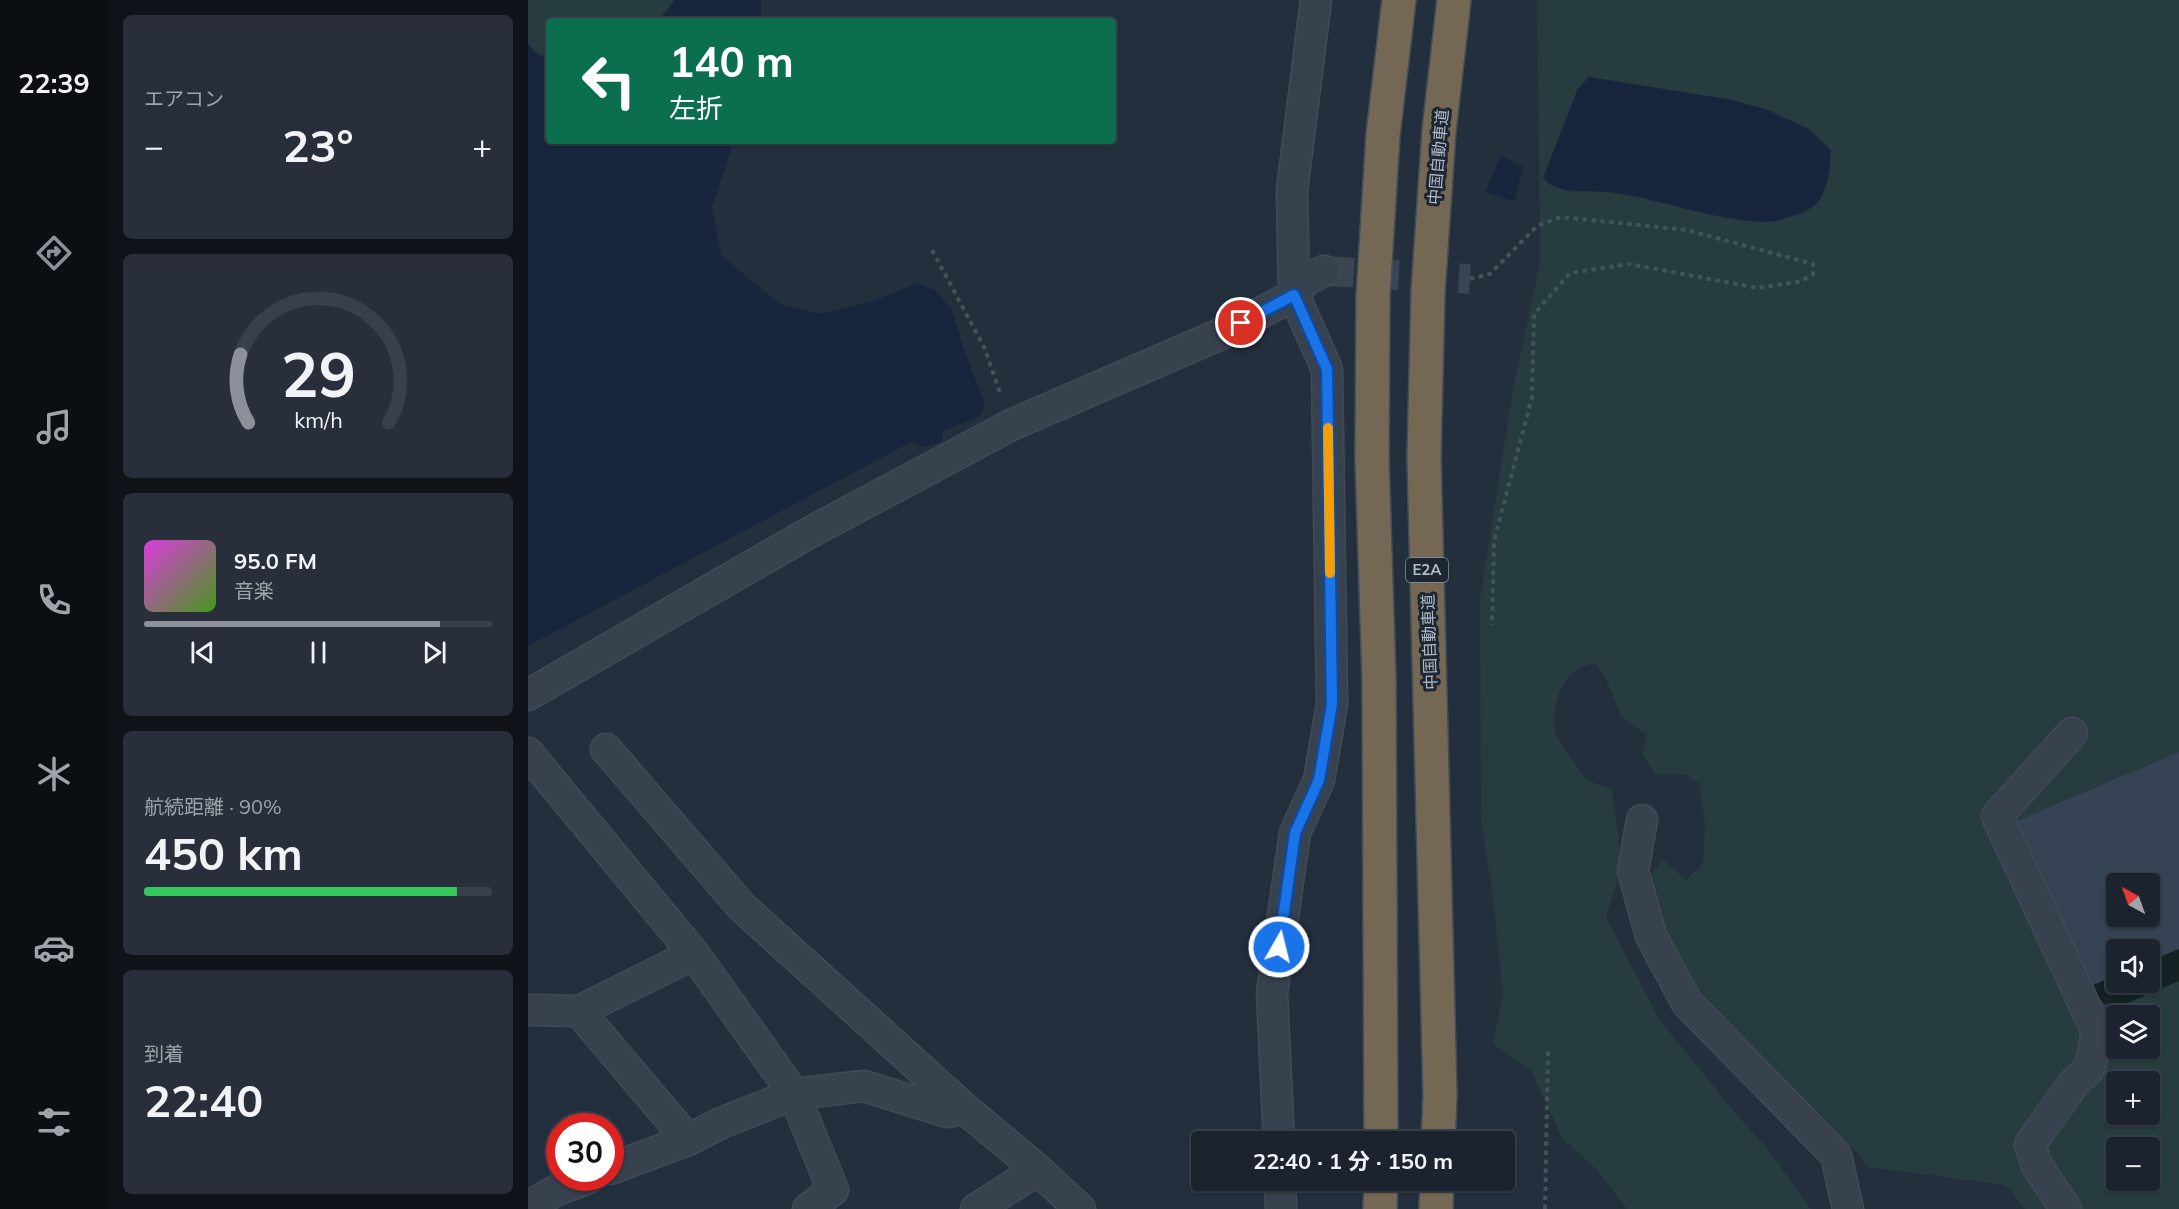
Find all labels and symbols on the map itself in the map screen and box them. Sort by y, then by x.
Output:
street label: 中国自動車道 [1424,108,1452,206]
pin [1215,297,1266,348]
road number: E2A [1406,558,1448,582]
street label: 中国自動車道 [1417,594,1441,690]
north arrow [2106,873,2160,927]
position arrow [1247,915,1311,979]
speed limit sign: 30 [546,1113,624,1191]

